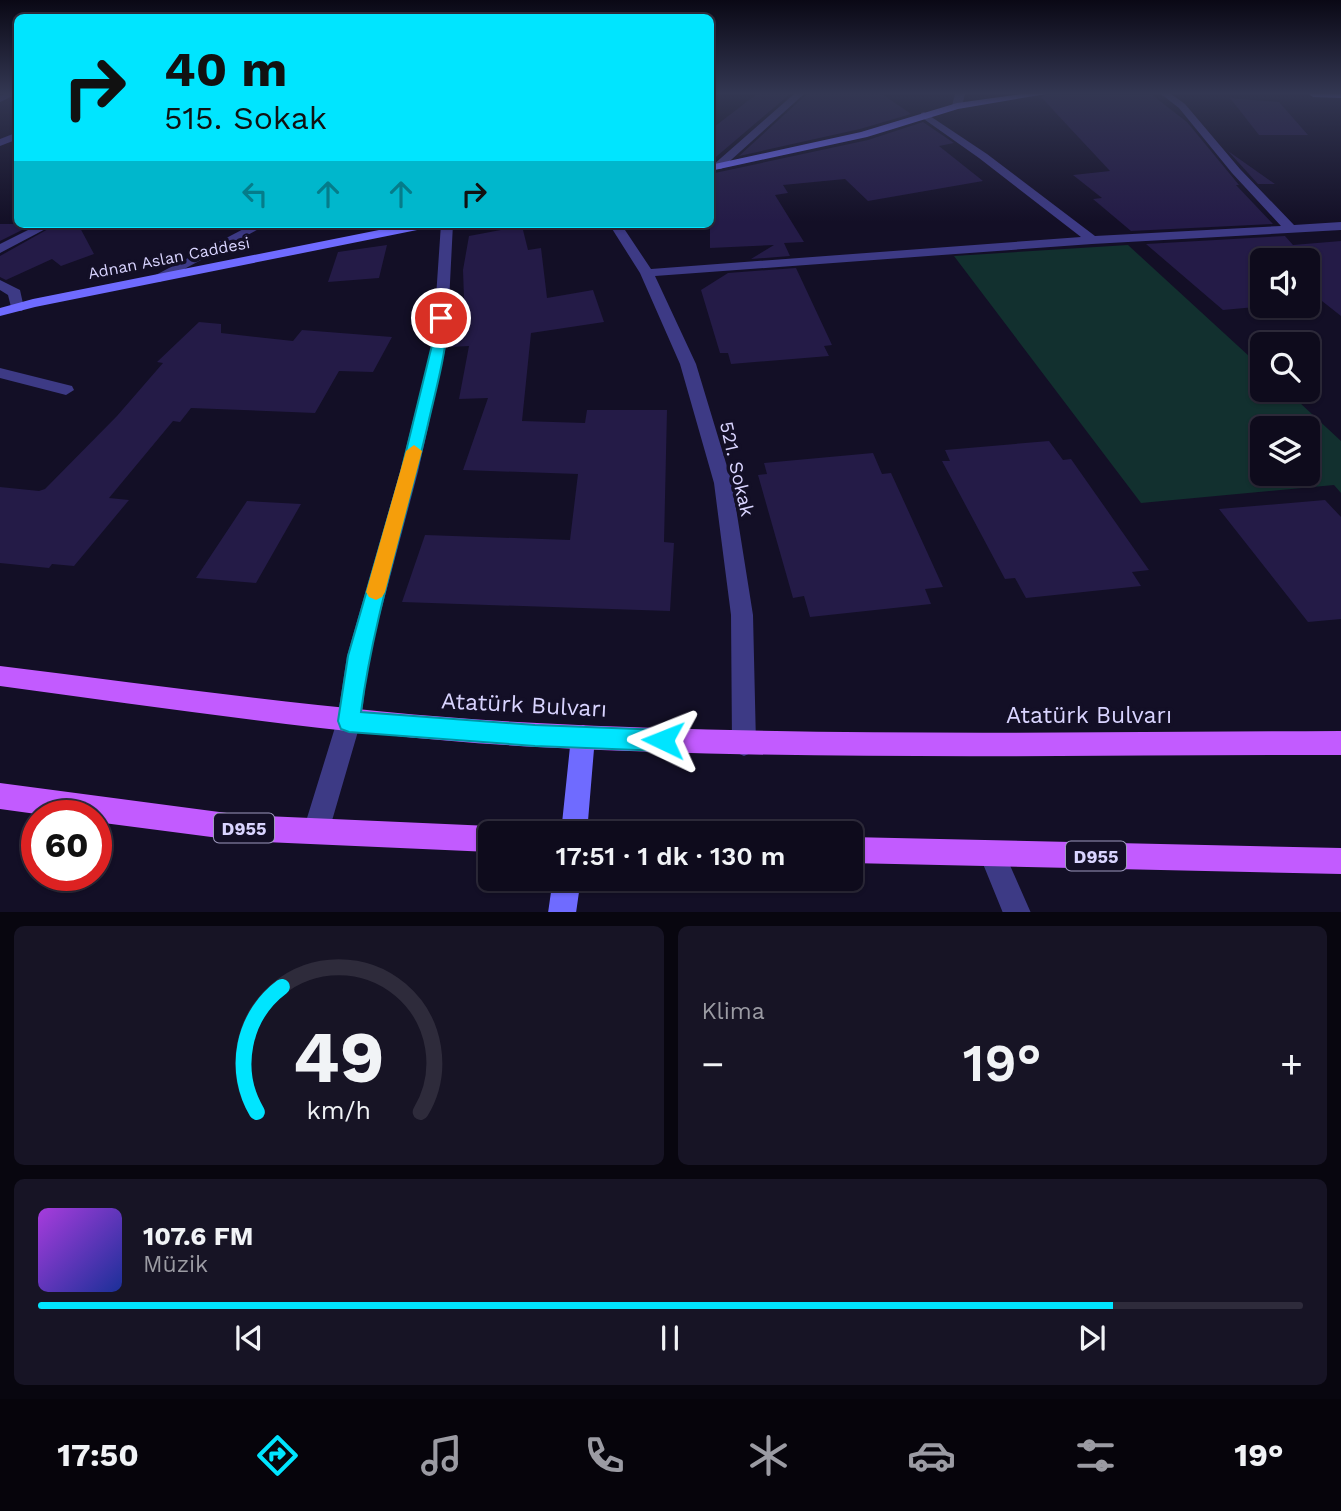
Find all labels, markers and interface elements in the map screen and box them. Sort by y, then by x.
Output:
text: 40 m [164,40,287,98]
icon: right [49,42,140,133]
text: 515. Sokak [164,99,327,137]
icon: left [236,175,274,213]
icon: ahead [309,175,347,213]
icon: ahead [382,175,420,213]
icon: right [455,175,493,213]
street label: Adnan Aslan Caddesi [87,233,251,283]
map controls [1250,248,1320,486]
button: sound [1250,248,1320,318]
pin [411,288,471,348]
icon: arrive [422,299,460,337]
button: search [1250,332,1320,402]
button: layers [1250,416,1320,486]
street label: 521. Sokak [715,419,759,519]
street label: Atatürk Bulvarı [440,687,608,723]
street label: Atatürk Bulvarı [1006,702,1172,729]
position arrow [626,703,700,777]
speed limit sign: 60 [21,800,112,891]
road number: D955 [214,814,274,842]
text: 17:51 · 1 dk · 130 m [556,841,785,871]
road number: D955 [1066,842,1126,870]
text: Klima [702,998,765,1025]
text: 49 [293,1014,385,1100]
text: 19° [963,1033,1042,1094]
text: − [702,1042,724,1086]
text: + [1280,1042,1303,1086]
text: km/h [307,1095,371,1124]
text: 107.6 FM [143,1221,253,1251]
text: Müzik [143,1251,208,1278]
icon: previous [230,1319,268,1357]
icon: pause [651,1319,689,1357]
icon: next [1073,1319,1111,1357]
icon: directions [253,1431,302,1480]
icon: music [417,1431,466,1480]
icon: phone [580,1431,629,1480]
icon: climate [744,1431,793,1480]
icon: car [907,1431,956,1480]
icon: filters [1071,1431,1120,1480]
text: 17:50 [57,1436,139,1474]
text: 19° [1234,1436,1284,1474]

